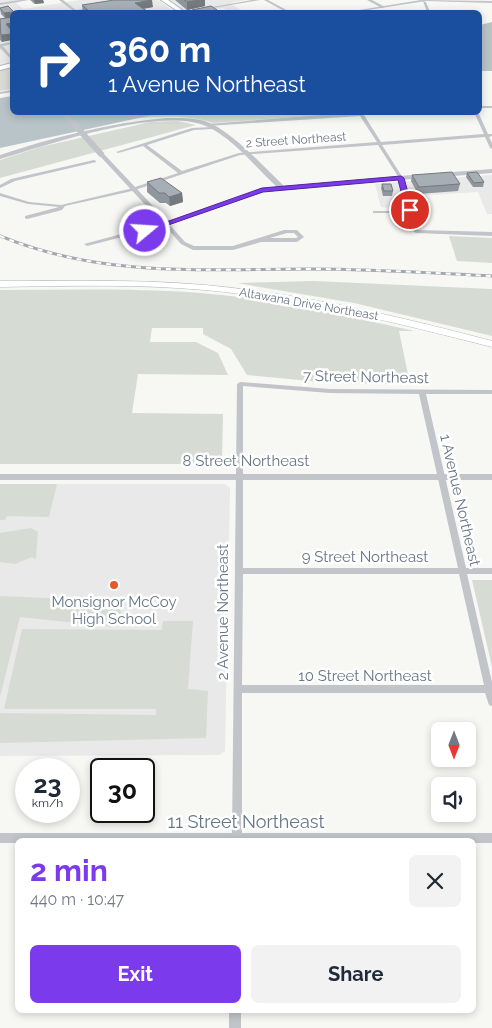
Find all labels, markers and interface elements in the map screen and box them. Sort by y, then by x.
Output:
text: 360 m [108,29,211,70]
icon: right [25,30,90,95]
text: 1 Avenue Northeast [108,71,306,97]
street label: 2 Street Northeast [245,130,347,150]
pin [389,189,431,231]
icon: arrive [396,196,424,224]
position arrow [118,204,170,256]
street label: Altawana Drive Northeast [238,285,380,323]
street label: 7 Street Northeast [303,367,429,387]
street label: 1 Avenue Northeast [436,432,484,568]
street label: 8 Street Northeast [183,452,309,470]
street label: 2 Avenue Northeast [214,544,232,680]
street label: 9 Street Northeast [302,548,428,566]
marker: Monsignor McCoy High School [108,579,120,591]
place label: Monsignor McCoy High School [51,593,177,628]
street label: 10 Street Northeast [298,667,432,685]
north arrow [431,722,476,768]
map controls [431,722,476,822]
speed limit sign: 30 [90,758,155,823]
text: 23 [33,769,62,799]
button: sound [431,777,476,822]
text: km/h [32,796,63,810]
street label: 11 Street Northeast [168,811,324,832]
text: 2 min [30,853,108,888]
button: close [409,855,461,907]
text: 440 m · 10:47 [30,890,124,909]
button: Exit [30,945,241,1003]
button: Share [251,945,461,1003]

